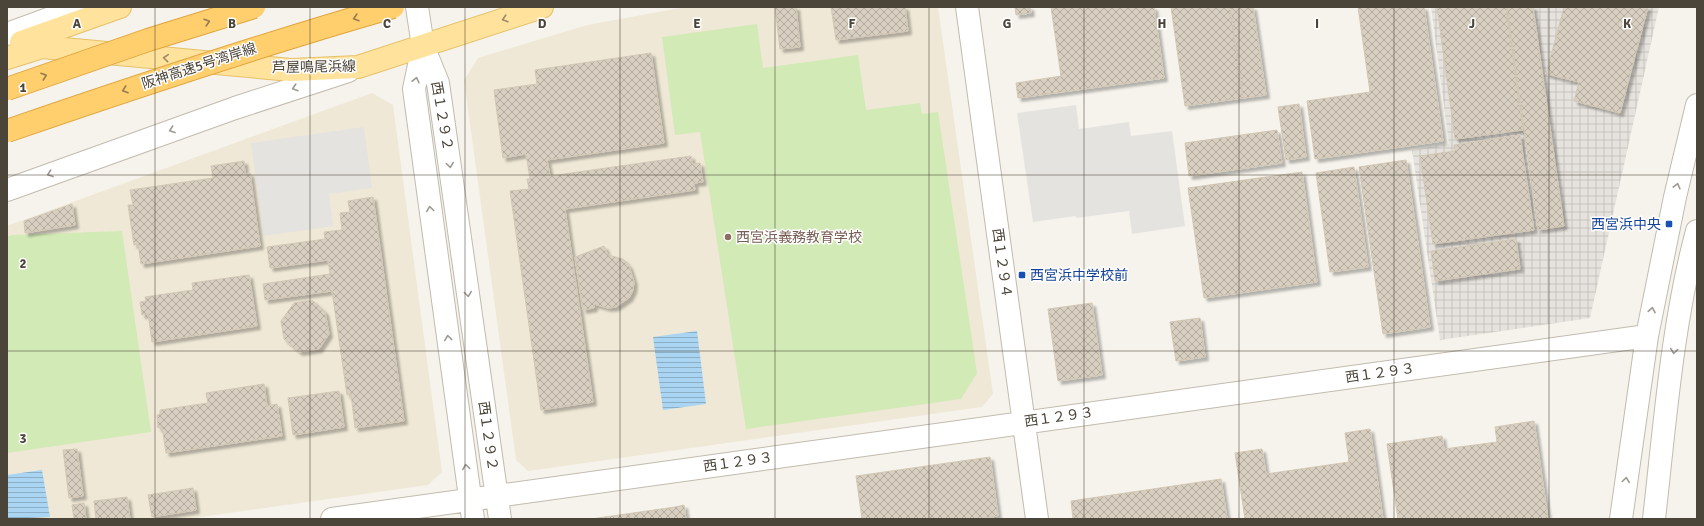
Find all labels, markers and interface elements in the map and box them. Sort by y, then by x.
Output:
one-way arrow [353,13,360,22]
one-way arrow [502,14,509,23]
text: A [73,16,82,32]
text: B [228,16,236,32]
text: C [383,16,391,32]
text: D [538,16,547,32]
text: E [693,16,701,32]
text: F [849,16,856,32]
text: G [1003,16,1011,32]
text: H [1158,16,1166,32]
text: I [1315,16,1319,32]
text: J [1469,16,1475,32]
text: K [1623,16,1631,32]
one-way arrow [203,18,210,27]
street label: 阪神高速5号湾岸線 [140,39,258,93]
one-way arrow [163,54,169,63]
street label: 芦屋鳴尾浜線 [272,58,356,76]
one-way arrow [40,73,47,81]
one-way arrow [411,77,419,83]
text: 1 [19,80,27,96]
street label: 西１２９２ [428,80,456,152]
one-way arrow [291,83,298,92]
one-way arrow [122,86,129,94]
one-way arrow [168,126,175,134]
one-way arrow [445,162,454,168]
one-way arrow [46,170,53,178]
one-way arrow [1673,183,1681,189]
one-way arrow [426,206,435,212]
place label: 西宮浜中央 [1591,216,1661,233]
marker: 西宮浜中央 [1664,219,1674,229]
street label: 西１２９４ [989,227,1015,299]
place label: 西宮浜義務教育学校 [736,229,862,246]
marker: 西宮浜義務教育学校 [723,232,733,242]
text: 2 [19,256,27,272]
place label: 西宮浜中学校前 [1030,267,1128,284]
marker: 西宮浜中学校前 [1017,270,1027,280]
one-way arrow [463,291,472,297]
one-way arrow [1647,307,1656,313]
one-way arrow [444,335,453,341]
one-way arrow [1670,348,1679,354]
street label: 西１２９３ [1344,360,1416,386]
street label: 西１２９２ [475,400,501,472]
street label: 西１２９３ [1023,404,1095,430]
text: 3 [19,431,27,447]
street label: 西１２９３ [702,449,774,475]
one-way arrow [462,463,471,470]
one-way arrow [1622,477,1631,483]

